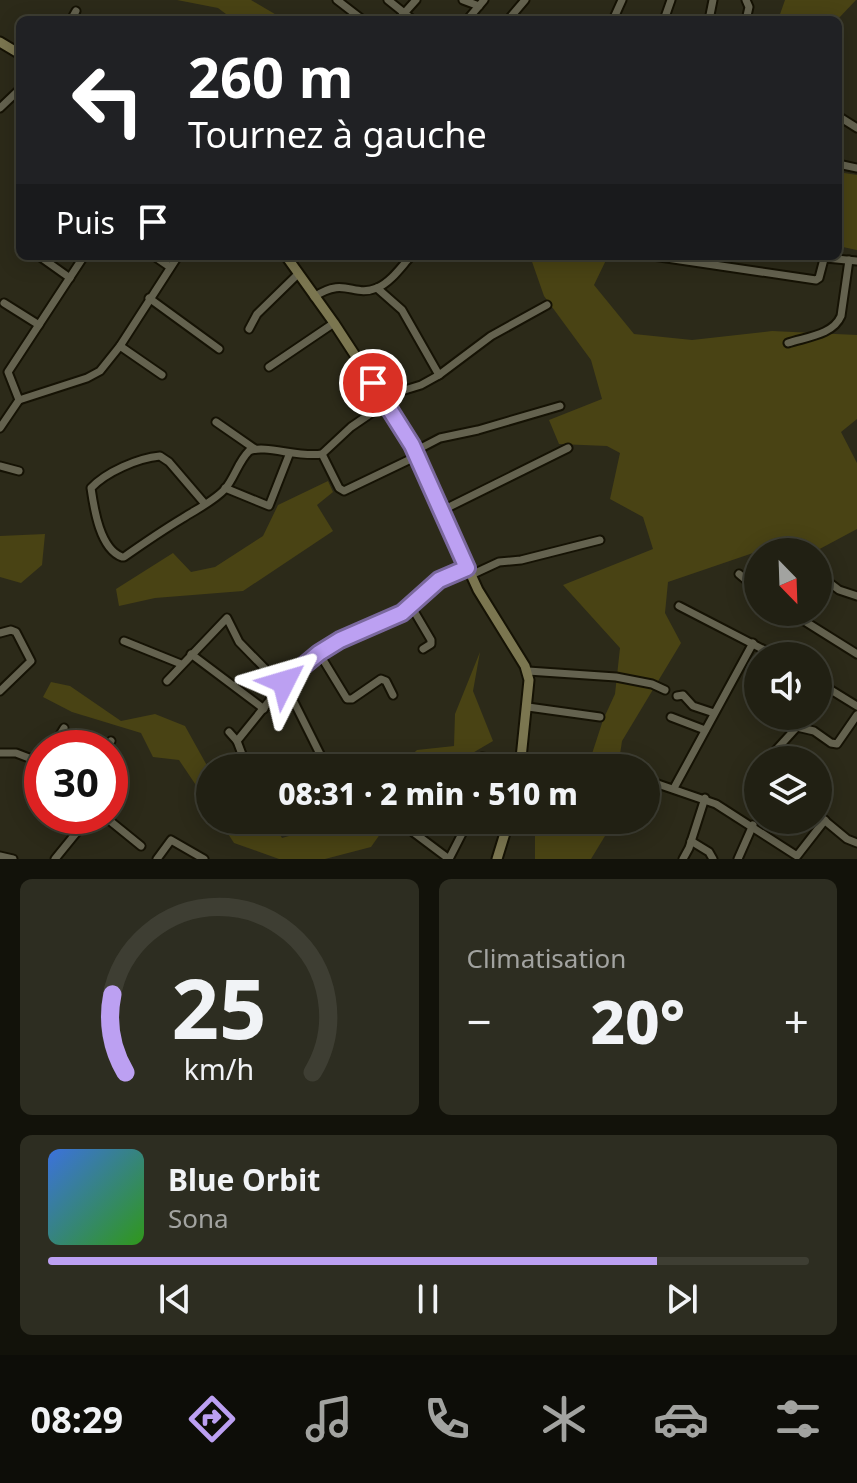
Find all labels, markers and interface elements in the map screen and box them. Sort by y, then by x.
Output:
text: 260 m [188,38,353,114]
icon: left [56,48,160,152]
text: Tournez à gauche [188,110,487,159]
icon: arrive [131,200,175,244]
text: Puis [56,202,115,243]
pin [339,349,407,417]
icon: arrive [351,361,395,405]
north arrow [744,538,832,626]
map controls [744,538,832,834]
position arrow [242,640,326,724]
button: sound [744,642,832,730]
speed limit sign: 30 [24,730,128,834]
button: layers [744,746,832,834]
text: 08:31 · 2 min · 510 m [278,773,578,814]
text: Climatisation [467,940,626,976]
text: 25 [172,950,267,1063]
text: 20° [590,980,685,1062]
text: − [467,991,492,1051]
text: + [784,991,809,1051]
text: km/h [184,1049,254,1088]
text: Blue Orbit [168,1159,320,1200]
text: Sona [168,1200,229,1236]
icon: previous [153,1277,197,1321]
icon: pause [406,1277,450,1321]
icon: next [660,1277,704,1321]
icon: directions [184,1391,240,1447]
icon: music [301,1391,357,1447]
icon: phone [419,1391,475,1447]
icon: climate [536,1391,592,1447]
icon: car [653,1391,709,1447]
icon: filters [770,1391,826,1447]
text: 08:29 [31,1395,123,1444]

